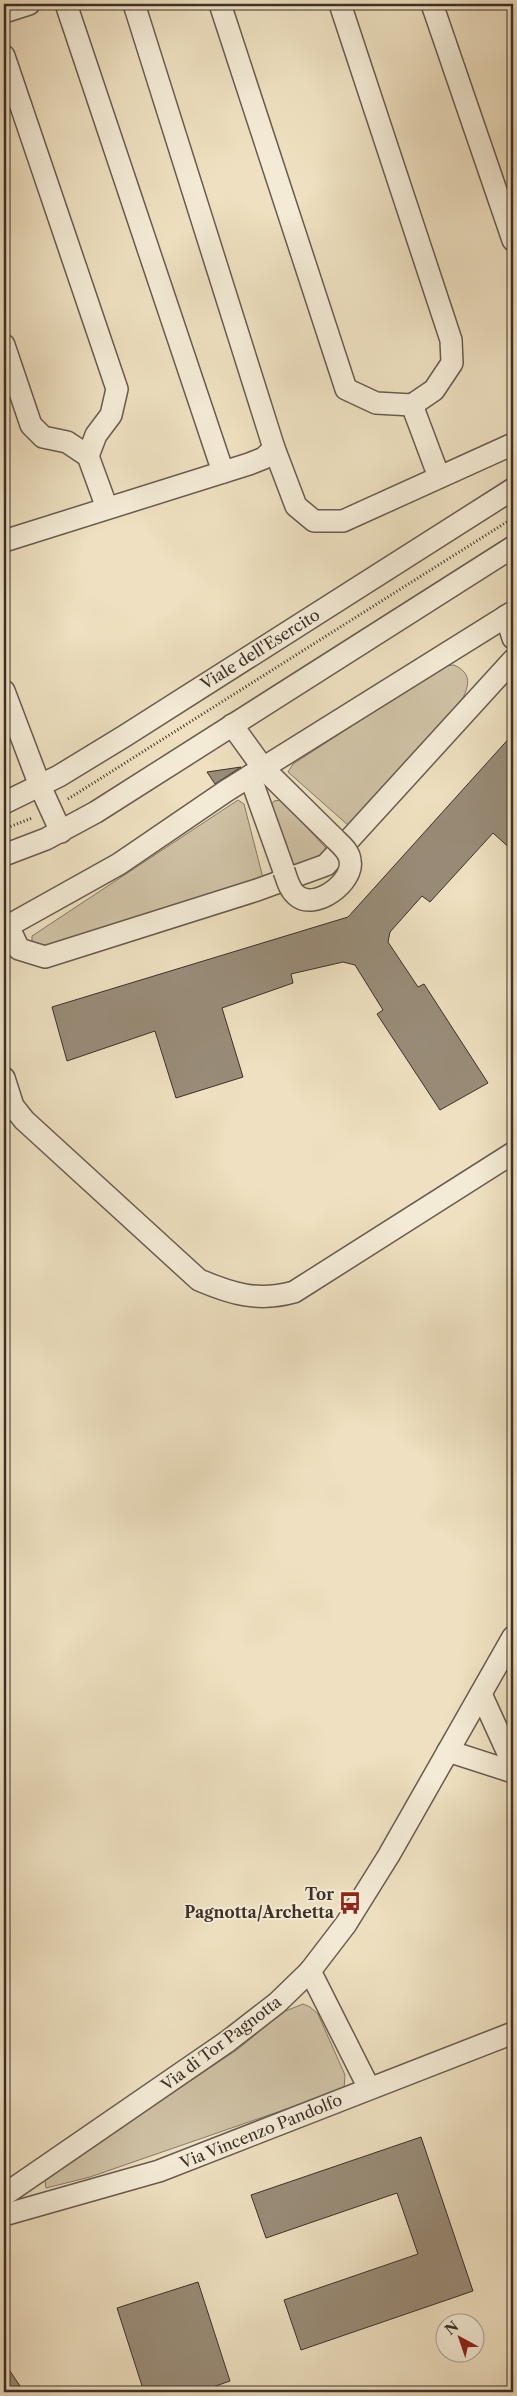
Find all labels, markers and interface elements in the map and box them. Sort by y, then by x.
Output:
street label: Viale dell'Esercito [196,604,323,694]
place label: Tor Pagnotta/Archetta [184,1884,335,1922]
bus stop icon: Tor Pagnotta/Archetta [337,1890,363,1916]
street label: Via di Tor Pagnotta [156,1991,285,2095]
street label: Via Vincenzo Pandolfo [176,2089,345,2173]
north arrow [434,2314,484,2364]
text: N [441,2317,462,2339]

